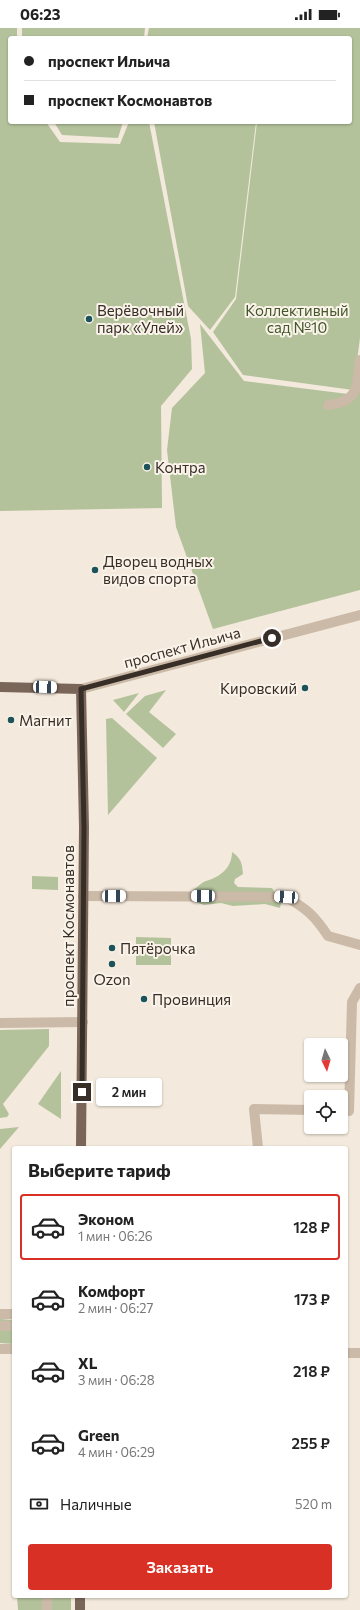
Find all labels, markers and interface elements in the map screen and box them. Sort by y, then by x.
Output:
text: 06:23 [20,5,60,23]
text: проспект Ильича [48,52,170,70]
text: проспект Космонавтов [48,91,212,109]
place label: Верёвочный парк «Улей» [97,301,184,336]
park label: Коллективный сад №10 [245,301,349,336]
marker: Верёвочный парк «Улей» [84,314,94,324]
place label: Контра [155,458,206,476]
marker: Контра [142,462,152,472]
place label: Дворец водных видов спорта [103,552,213,587]
marker: Дворец водных видов спорта [90,565,100,575]
street label: проспект Ильича [122,623,242,671]
route start [263,629,281,647]
place label: Кировский [220,679,297,697]
car [33,681,57,693]
marker: Кировский [300,683,310,693]
place label: Магнит [19,711,72,729]
marker: Магнит [6,715,16,725]
street label: проспект Космонавтов [59,845,77,1007]
car [102,890,126,902]
car [191,890,215,902]
car [274,890,298,904]
place label: Пятёрочка [120,939,195,957]
marker: Пятёрочка [107,943,117,953]
marker: Ozon [107,959,117,969]
place label: Ozon [93,970,131,988]
place label: Провинция [152,990,231,1008]
marker: Провинция [139,994,149,1004]
north arrow [304,1038,348,1082]
map controls [304,1038,348,1134]
callout: 2 мин [96,1078,162,1106]
route end [73,1083,91,1101]
text: 2 мин [112,1084,146,1100]
button: locate [304,1090,348,1134]
text: Выберите тариф [28,1159,171,1181]
icon: car [30,1209,66,1245]
text: Эконом [78,1210,134,1228]
text: 128 ₽ [293,1218,330,1236]
text: 1 мин · 06:26 [78,1228,153,1244]
icon: car [30,1281,66,1317]
text: Комфорт [78,1282,145,1300]
text: 173 ₽ [294,1290,330,1308]
text: 2 мин · 06:27 [78,1300,153,1316]
icon: car [30,1353,66,1389]
text: XL [78,1354,97,1372]
text: 218 ₽ [293,1362,330,1380]
text: 3 мин · 06:28 [78,1372,155,1388]
icon: car [30,1425,66,1461]
text: Green [78,1426,119,1444]
text: 255 ₽ [292,1434,330,1452]
text: 4 мин · 06:29 [78,1444,155,1460]
icon: cash [28,1493,50,1515]
text: Наличные [60,1495,132,1513]
text: 520 m [295,1496,332,1512]
button: Заказать [28,1544,332,1590]

